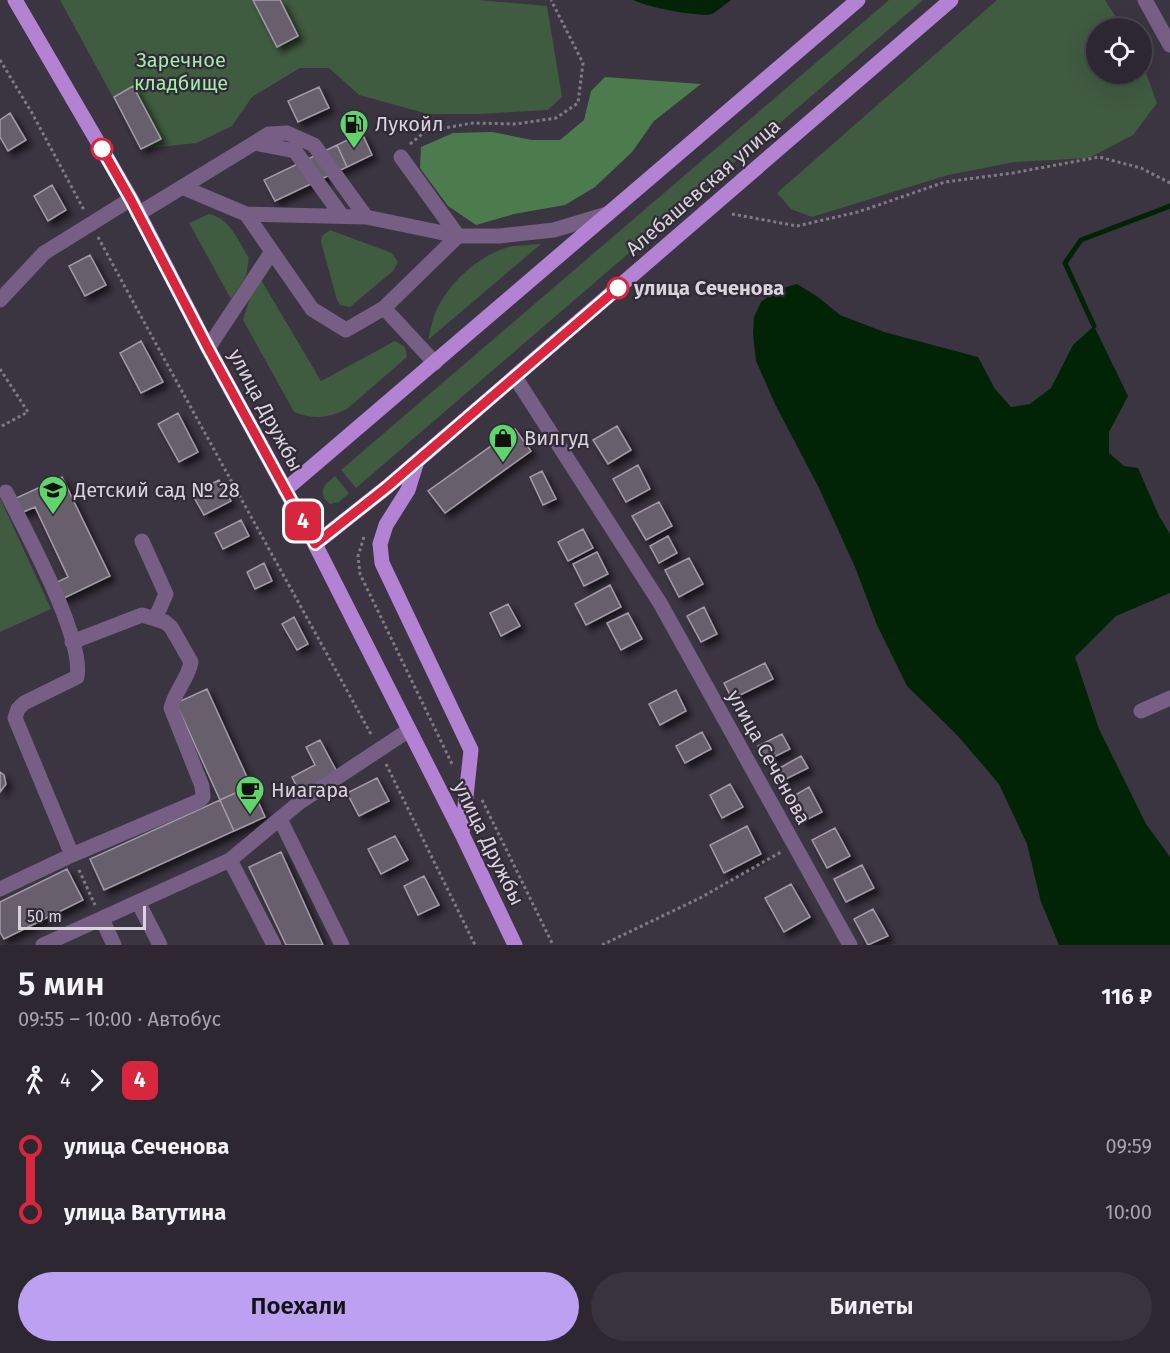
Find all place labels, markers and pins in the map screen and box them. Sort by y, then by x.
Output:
fuel station icon: Лукойл [338,108,370,150]
place label: Лукойл [375,112,443,136]
unlabelled marker [91,138,113,160]
place label: улица Сеченова [633,276,784,300]
marker: улица Сеченова [607,277,629,299]
shop icon: Вилгуд [487,422,519,464]
place label: Вилгуд [524,426,589,450]
school or university icon: Детский сад № 28 [37,474,69,516]
place label: Детский сад № 28 [73,478,240,502]
cafe icon: Ниагара [234,774,266,816]
place label: Ниагара [271,778,349,802]

